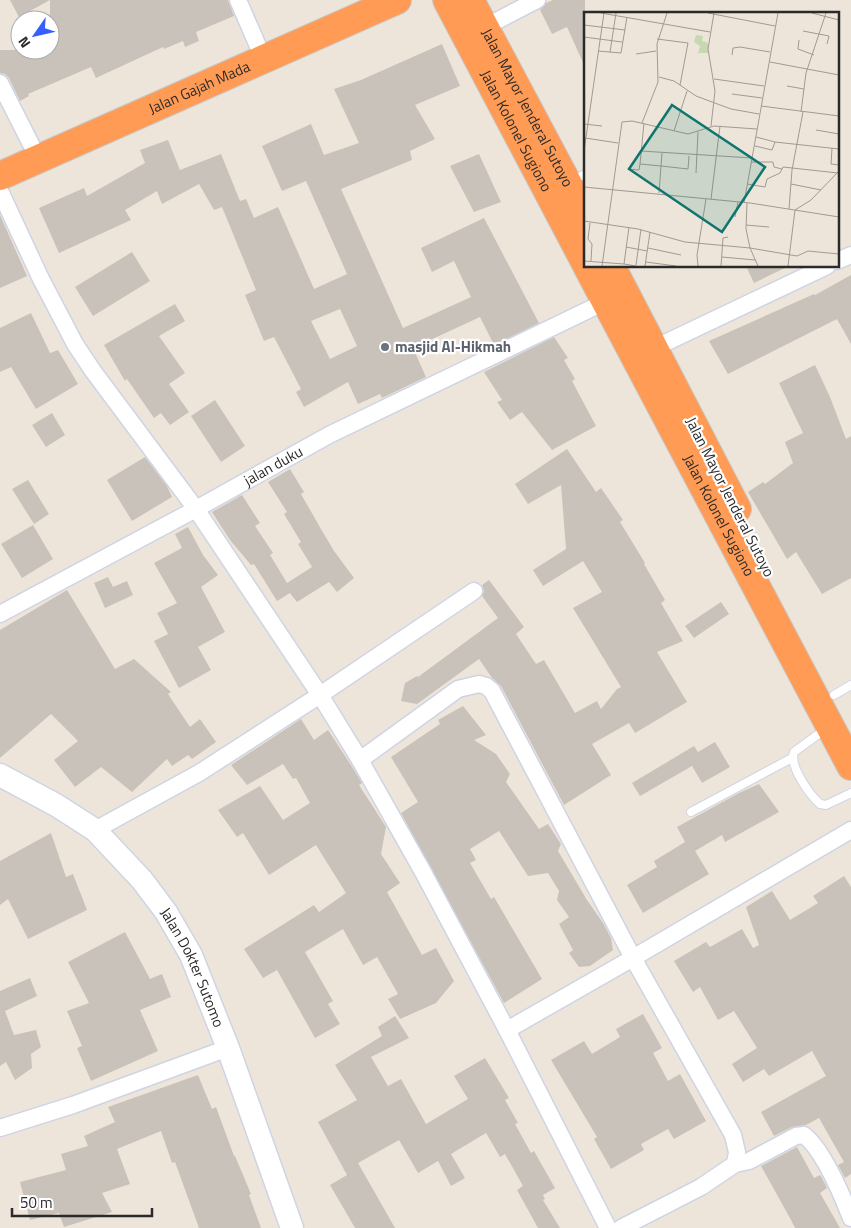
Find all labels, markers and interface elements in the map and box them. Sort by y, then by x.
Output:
north arrow [10,10,60,60]
inset map [584,12,838,268]
street label: Jalan Mayor Jenderal Sutoyo [476,24,580,191]
text: N [12,33,35,52]
street label: Jalan Gajah Mada [145,54,254,120]
street label: Jalan Kolonel Sugiono [475,66,558,196]
place label: masjid Al-Hikmah [395,335,511,358]
marker: masjid Al-Hikmah [379,341,391,353]
street label: Jalan Mayor Jenderal Sutoyo [680,413,781,581]
street label: jalan duku [239,440,307,492]
street label: Jalan Kolonel Sugiono [677,450,761,580]
street label: Jalan Dokter Sutomo [155,902,231,1031]
scale bar [12,1186,152,1218]
text: 50 m [20,1191,53,1214]

